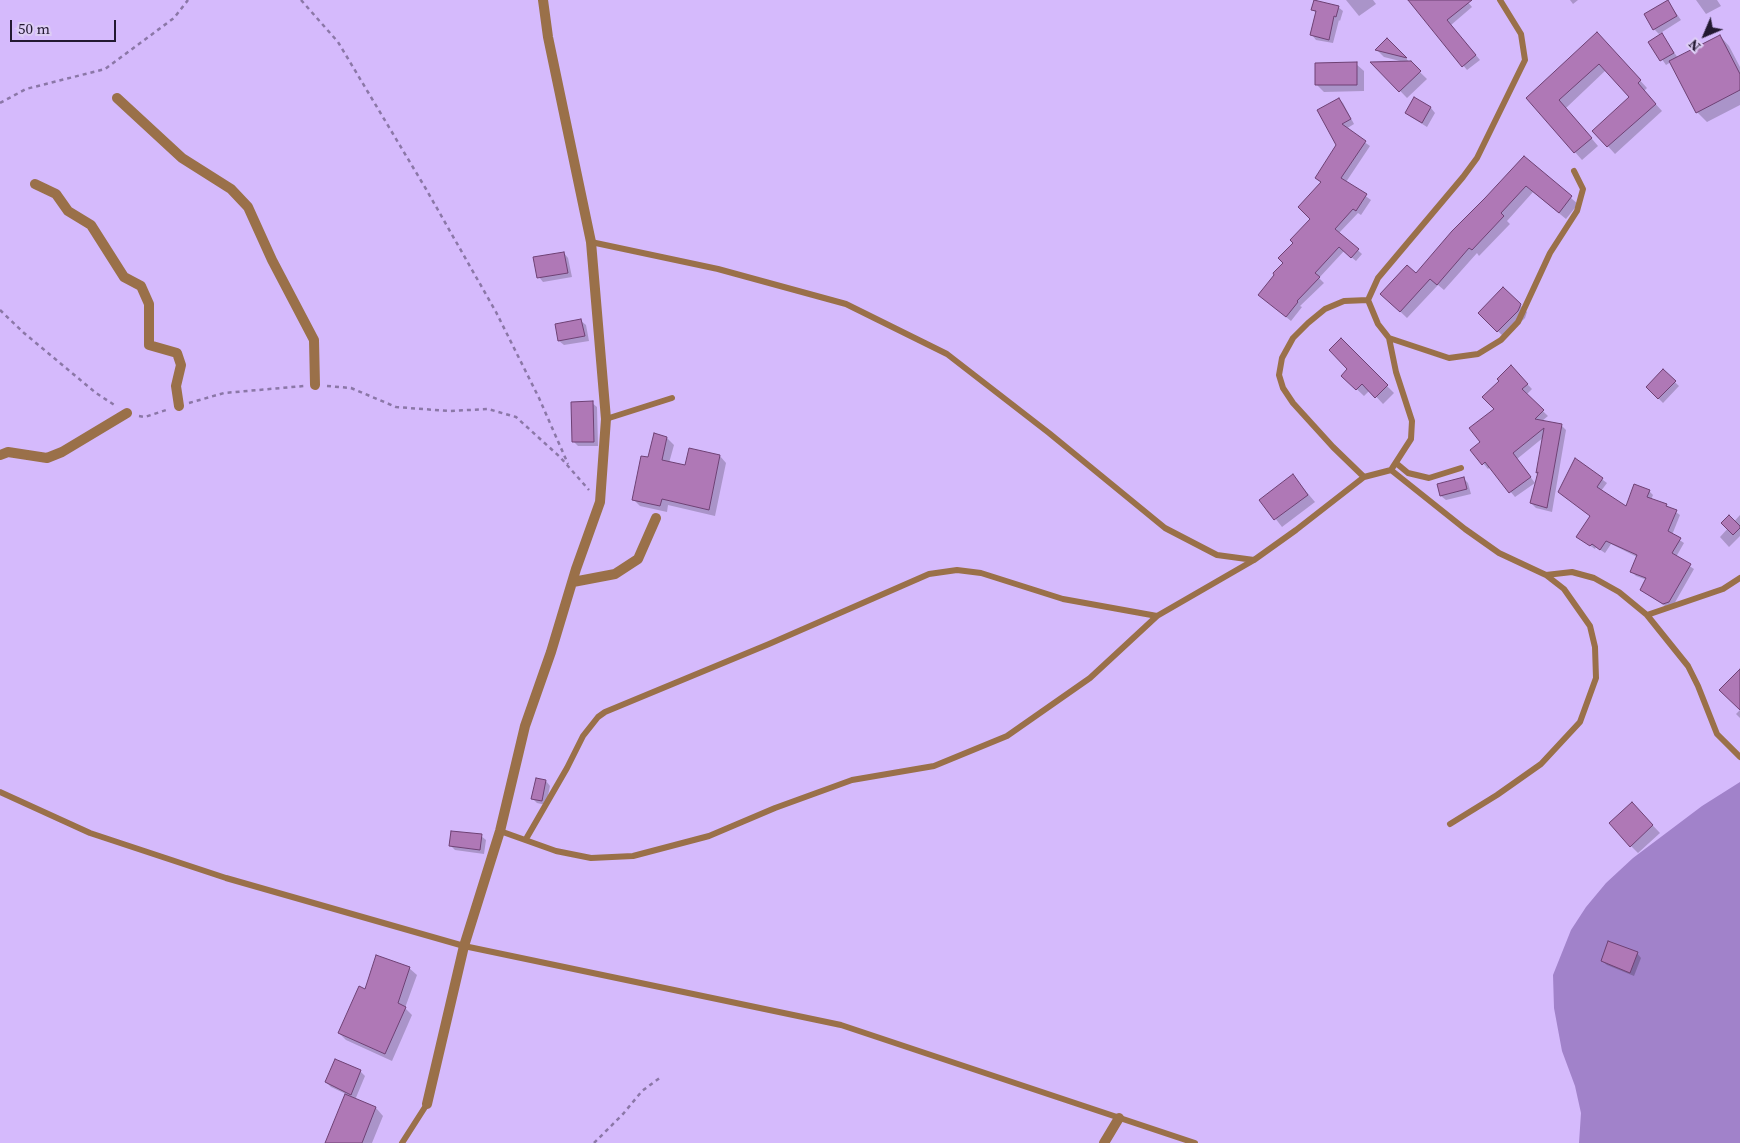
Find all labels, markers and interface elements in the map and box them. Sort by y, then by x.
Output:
scale bar [12,10,119,42]
north arrow [1680,10,1730,60]
text: 50 m [18,18,50,39]
text: N [1684,35,1705,56]

